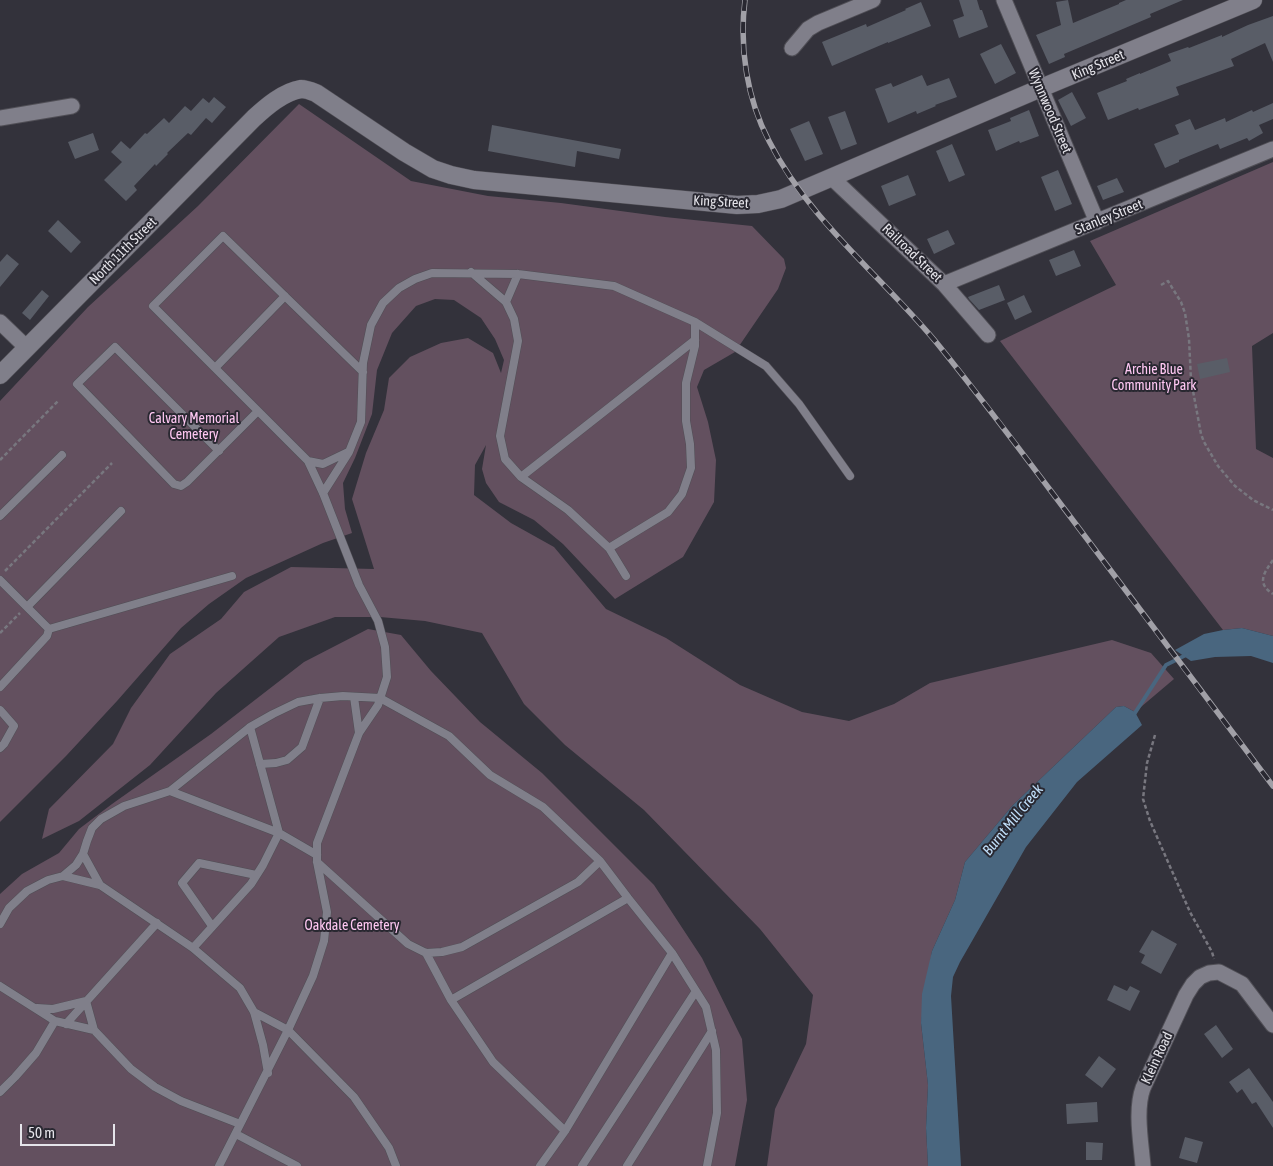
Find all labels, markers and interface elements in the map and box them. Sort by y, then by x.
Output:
street label: King Street [1069,46,1127,84]
street label: Wynnwood Street [1025,66,1075,156]
street label: King Street [693,192,749,212]
street label: Stanley Street [1073,196,1145,238]
street label: North 11th Street [86,214,160,288]
street label: Railroad Street [878,220,946,286]
park label: Archie Blue Community Park [1112,362,1196,394]
park label: Calvary Memorial Cemetery [149,411,239,444]
water label: Burnt Mill Creek [979,781,1047,859]
park label: Oakdale Cemetery [305,918,399,934]
street label: Klein Road [1138,1029,1176,1087]
scale bar [22,1114,118,1146]
text: 50 m [28,1124,55,1141]

